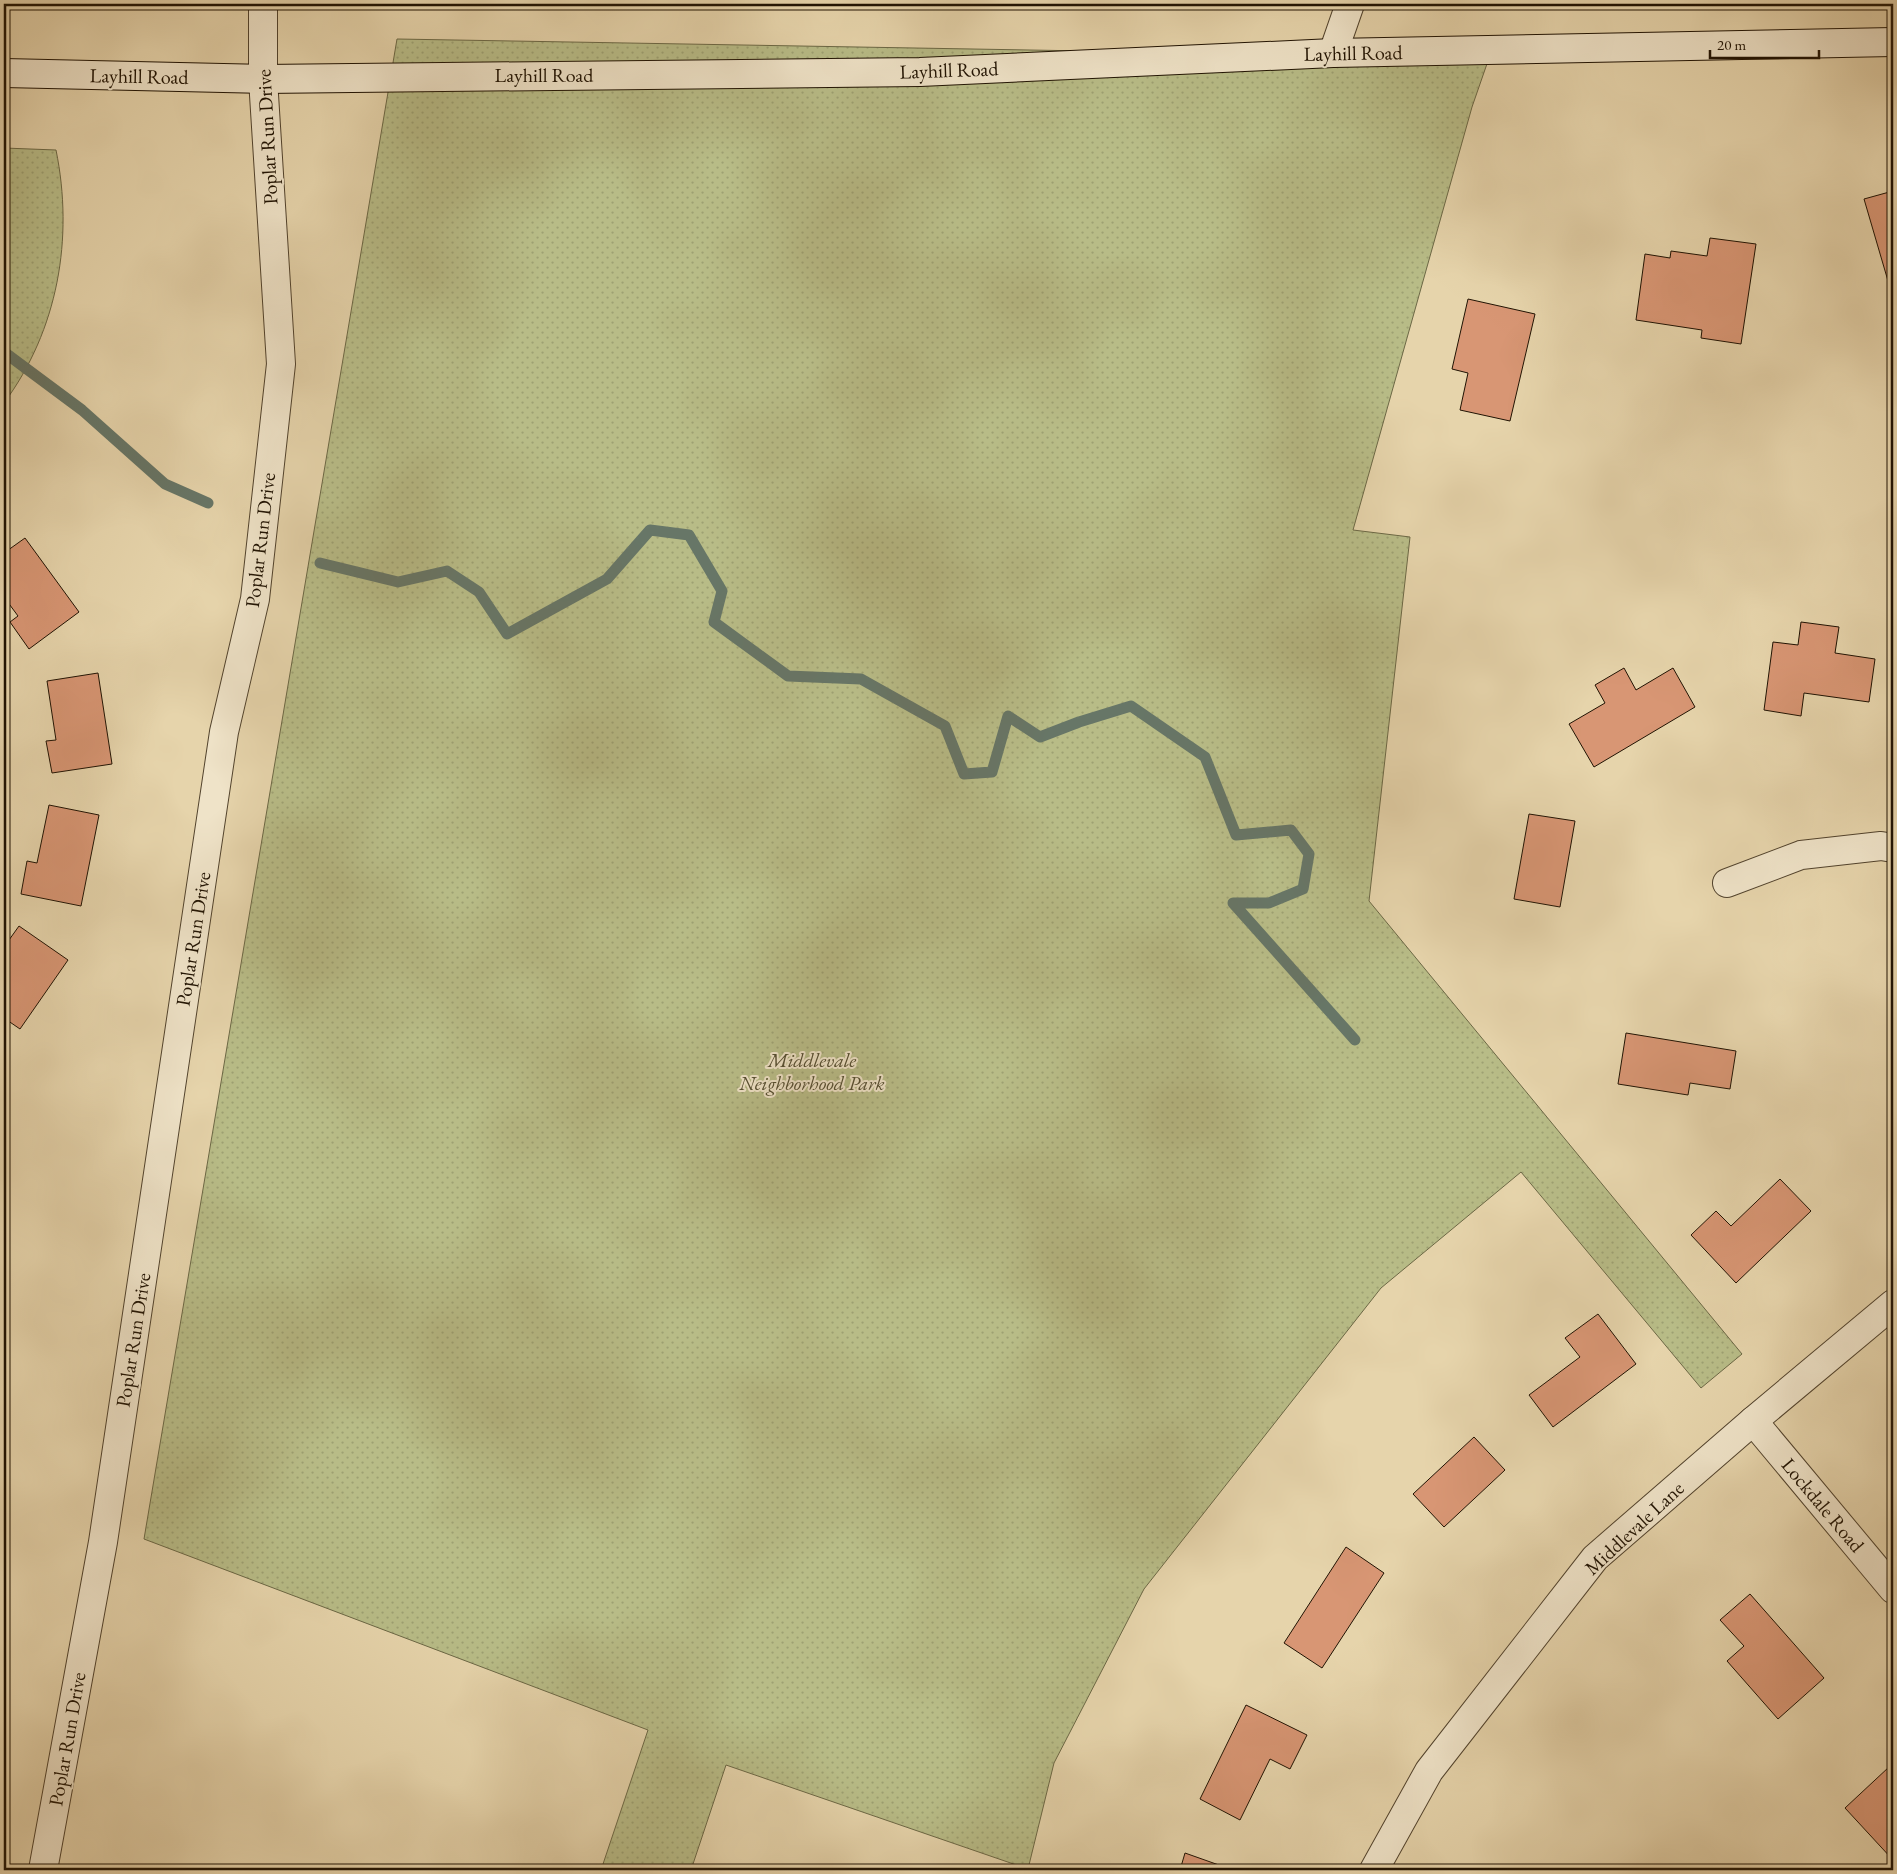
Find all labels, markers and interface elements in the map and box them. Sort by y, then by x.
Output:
scale bar [1710,28,1818,60]
text: 20 m [1717,35,1746,54]
street label: Layhill Road [1303,39,1404,67]
street label: Layhill Road [899,55,1000,85]
street label: Layhill Road [89,62,190,90]
street label: Layhill Road [495,62,594,88]
street label: Poplar Run Drive [250,68,284,205]
street label: Poplar Run Drive [239,471,281,609]
street label: Poplar Run Drive [170,870,216,1008]
park label: Middlevale Neighborhood Park [738,1047,885,1096]
street label: Poplar Run Drive [110,1271,156,1409]
street label: Lockdale Road [1776,1452,1871,1558]
street label: Middlevale Lane [1579,1475,1689,1581]
street label: Poplar Run Drive [42,1670,92,1808]

